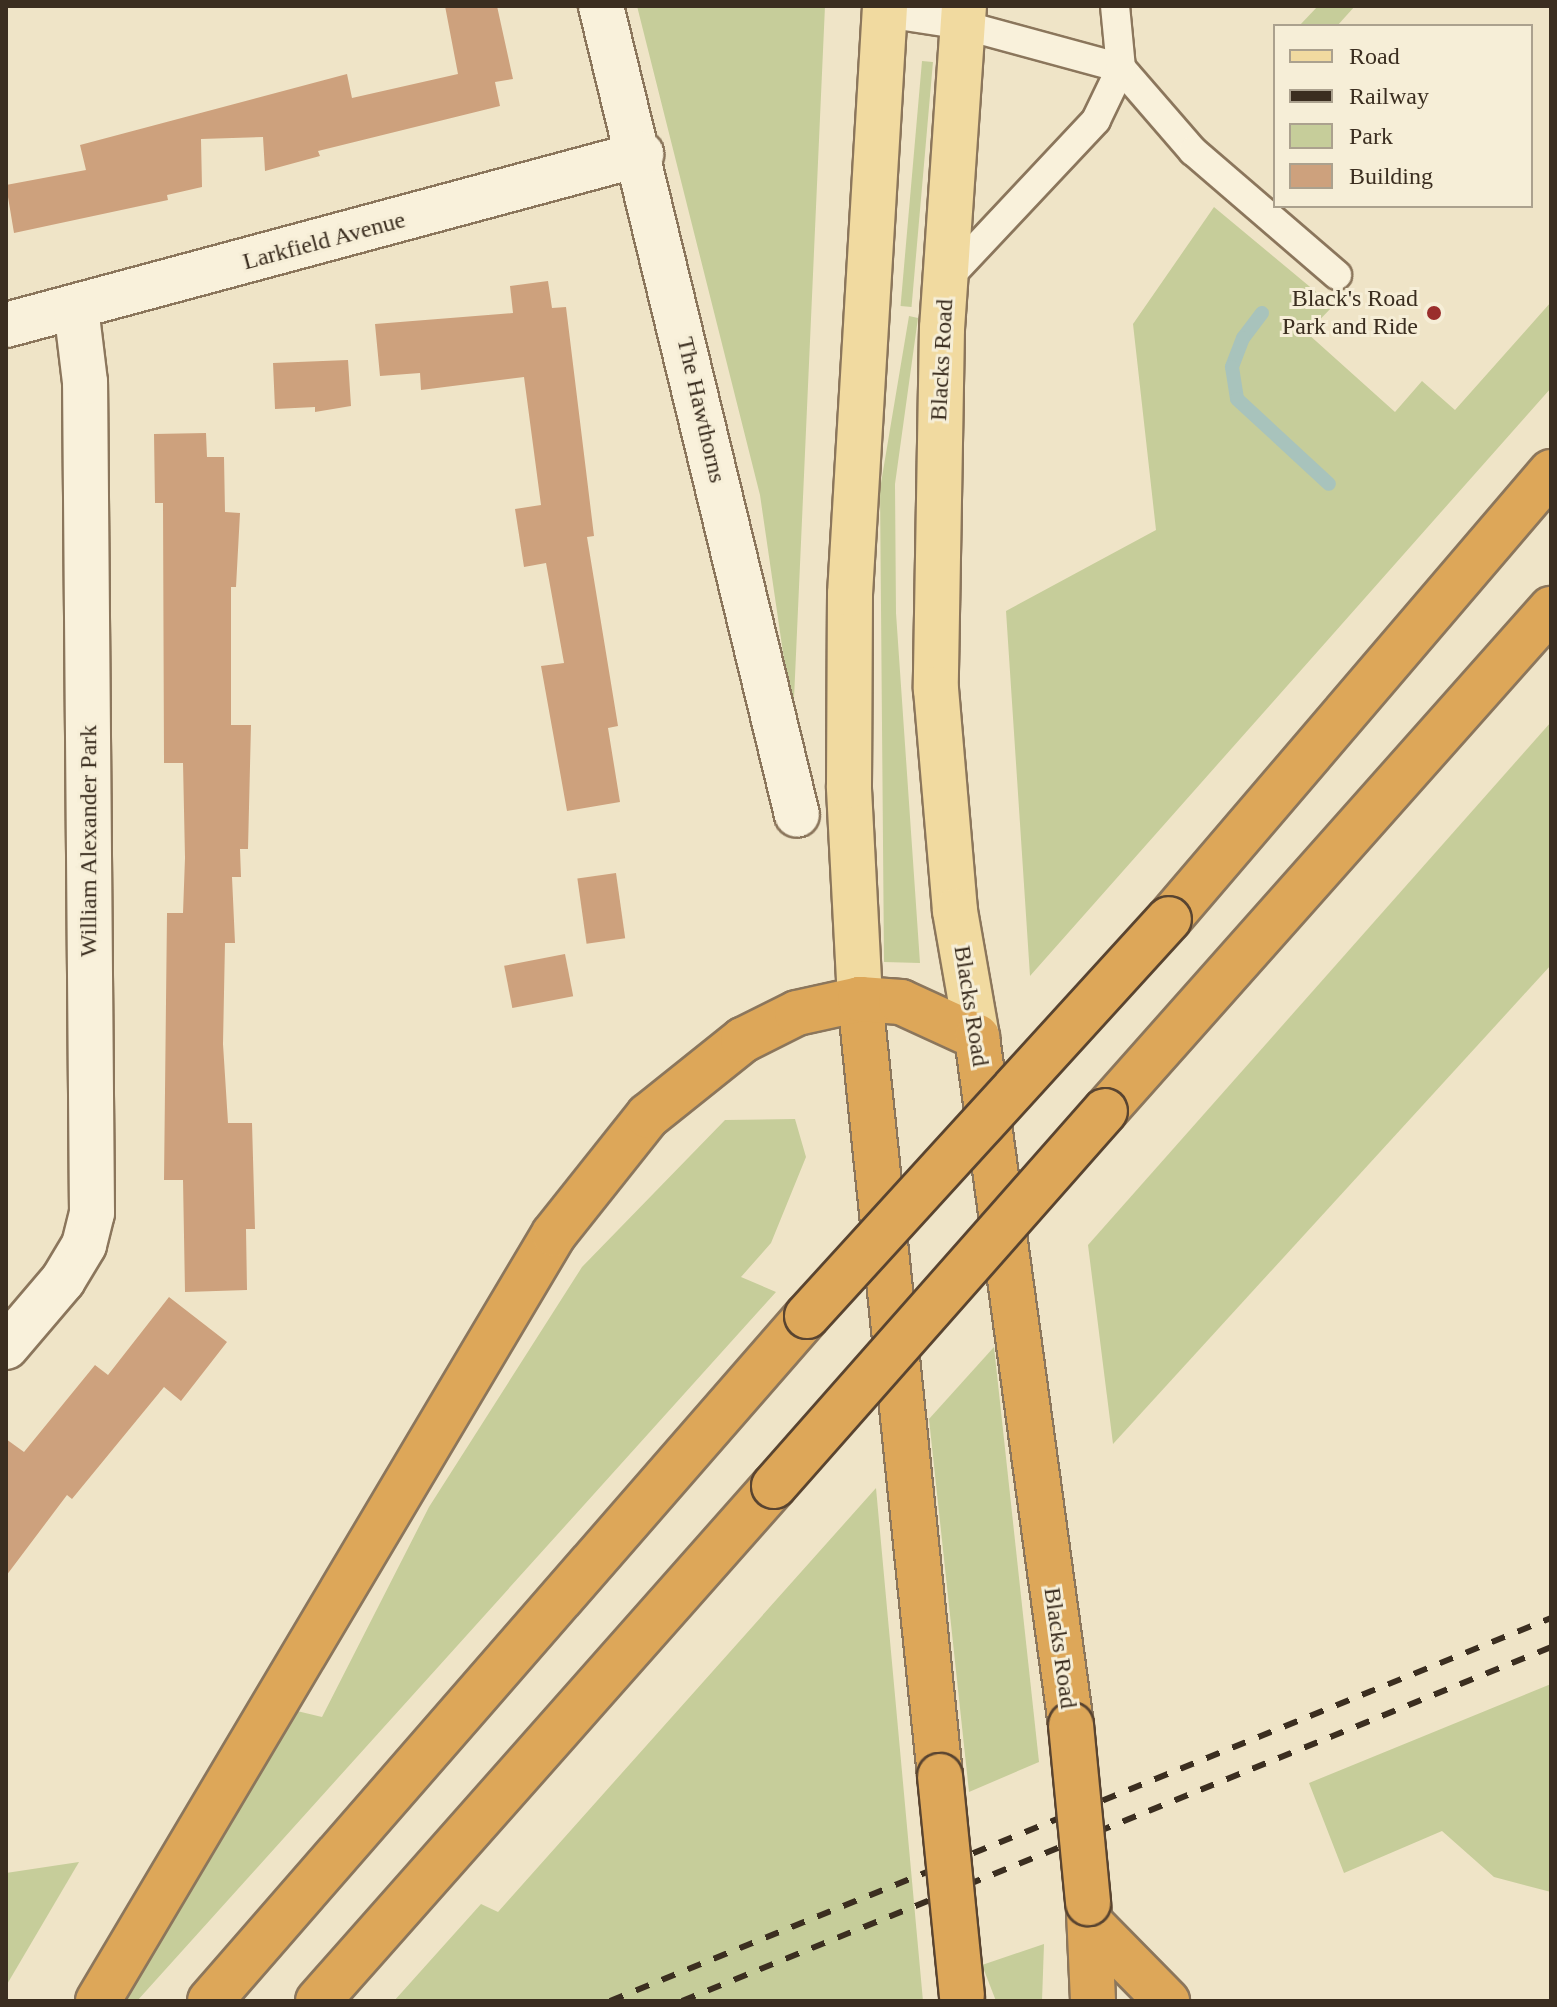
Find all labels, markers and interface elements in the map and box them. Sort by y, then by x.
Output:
legend [1273,24,1533,208]
text: Road [1349,43,1400,69]
text: Railway [1349,83,1429,109]
text: Park [1349,123,1393,149]
text: Building [1349,163,1433,189]
street label: Larkfield Avenue [239,205,409,277]
place label: Black's Road Park and Ride [1282,285,1418,341]
street label: Blacks Road [924,298,960,422]
marker: Black's Road Park and Ride [1425,304,1443,322]
street label: The Hawthorns [670,334,732,486]
street label: William Alexander Park [75,724,103,958]
street label: Blacks Road [947,944,995,1068]
street label: Blacks Road [1037,1586,1083,1710]

